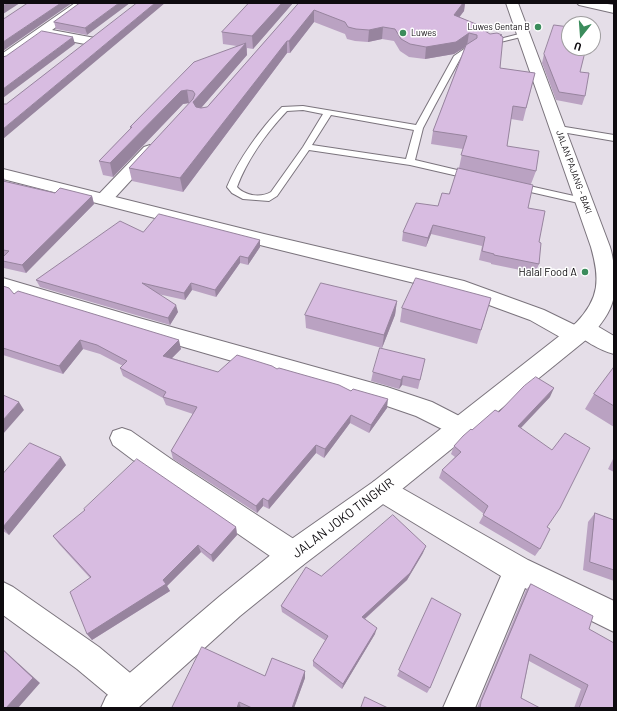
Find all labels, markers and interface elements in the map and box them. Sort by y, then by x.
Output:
north arrow [561,16,601,56]
place label: Luwes Gentan B [468,22,530,32]
marker: Luwes Gentan B [533,22,543,32]
marker: Luwes [398,28,408,38]
place label: Luwes [411,28,436,38]
text: U [572,40,583,54]
street label: JALAN PAJANG - BAKI [554,129,594,215]
place label: Halal Food A [519,265,577,279]
marker: Halal Food A [580,267,590,277]
street label: JALAN JOKO TINGKIR [289,475,397,561]

